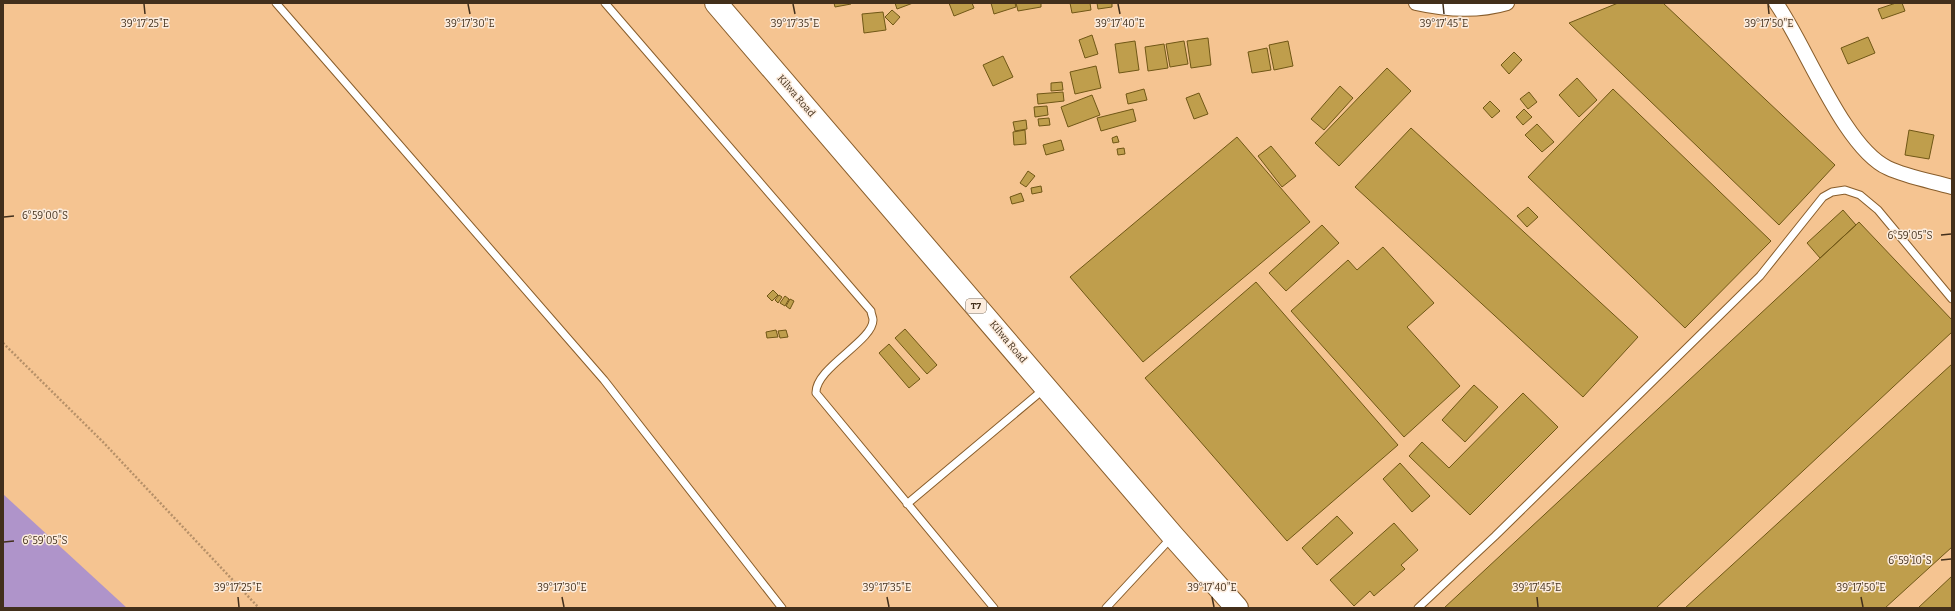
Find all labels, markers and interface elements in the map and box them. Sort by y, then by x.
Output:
text: 39°17'25"E [121,18,169,30]
text: 39°17'30"E [445,18,495,30]
text: 39°17'35"E [771,18,819,30]
text: 39°17'40"E [1095,18,1145,30]
text: 39°17'45"E [1420,18,1468,30]
text: 39°17'50"E [1745,18,1793,30]
street label: Kilwa Road [775,73,817,119]
text: 6°59'00"S [22,210,68,222]
text: 6°59'05"S [1888,230,1933,242]
road number: T7 [966,299,986,313]
street label: Kilwa Road [987,318,1029,366]
text: 6°59'05"S [23,535,68,547]
text: 6°59'10"S [1888,555,1932,567]
text: 39°17'25"E [214,582,262,594]
text: 39°17'30"E [537,582,587,594]
text: 39°17'35"E [863,582,911,594]
text: 39°17'40"E [1187,582,1237,594]
text: 39°17'45"E [1513,582,1561,594]
text: 39°17'50"E [1837,582,1885,594]

